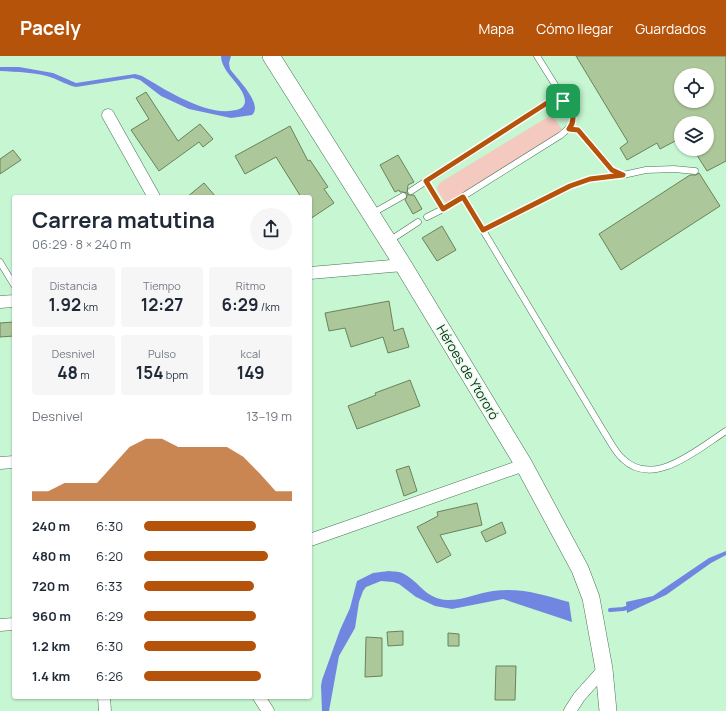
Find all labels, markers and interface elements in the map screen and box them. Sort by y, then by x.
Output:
text: Pacely [20,15,81,41]
text: Mapa [479,19,514,38]
text: Cómo llegar [536,19,613,38]
text: Guardados [635,19,706,38]
map controls [674,68,714,156]
button: locate [674,68,714,108]
pin [546,84,580,118]
icon: arrive [552,90,574,112]
button: layers [674,116,714,156]
text: Carrera matutina [32,205,215,235]
button: share [250,208,292,250]
text: 06:29 · 8 × 240 m [32,235,131,253]
text: Distancia [50,278,97,293]
text: Tiempo [143,278,181,293]
text: Ritmo [236,278,266,293]
text: 1.92 [49,293,81,316]
text: 12:27 [141,293,183,316]
text: 6:29 [221,293,259,316]
text: km [81,299,98,314]
text: /km [259,299,280,314]
street label: Héroes de Ytororó [432,321,504,423]
text: Desnivel [52,346,95,361]
text: Pulso [148,346,176,361]
text: kcal [241,346,261,361]
text: 48 [57,361,78,384]
text: 154 [136,361,164,384]
text: 149 [237,361,265,384]
text: m [78,367,89,382]
text: bpm [164,367,188,382]
text: Desnivel [32,407,83,425]
text: 13–19 m [246,407,292,425]
text: 240 m [32,517,70,535]
text: 6:30 [96,517,123,535]
text: 480 m [32,547,71,565]
text: 6:20 [96,547,123,565]
text: 720 m [32,577,70,595]
text: 6:33 [96,577,122,595]
text: 960 m [32,607,71,625]
text: 6:29 [96,607,123,625]
text: 1.2 km [32,637,70,655]
text: 6:30 [96,637,123,655]
text: 1.4 km [32,667,70,685]
text: 6:26 [96,667,123,685]

